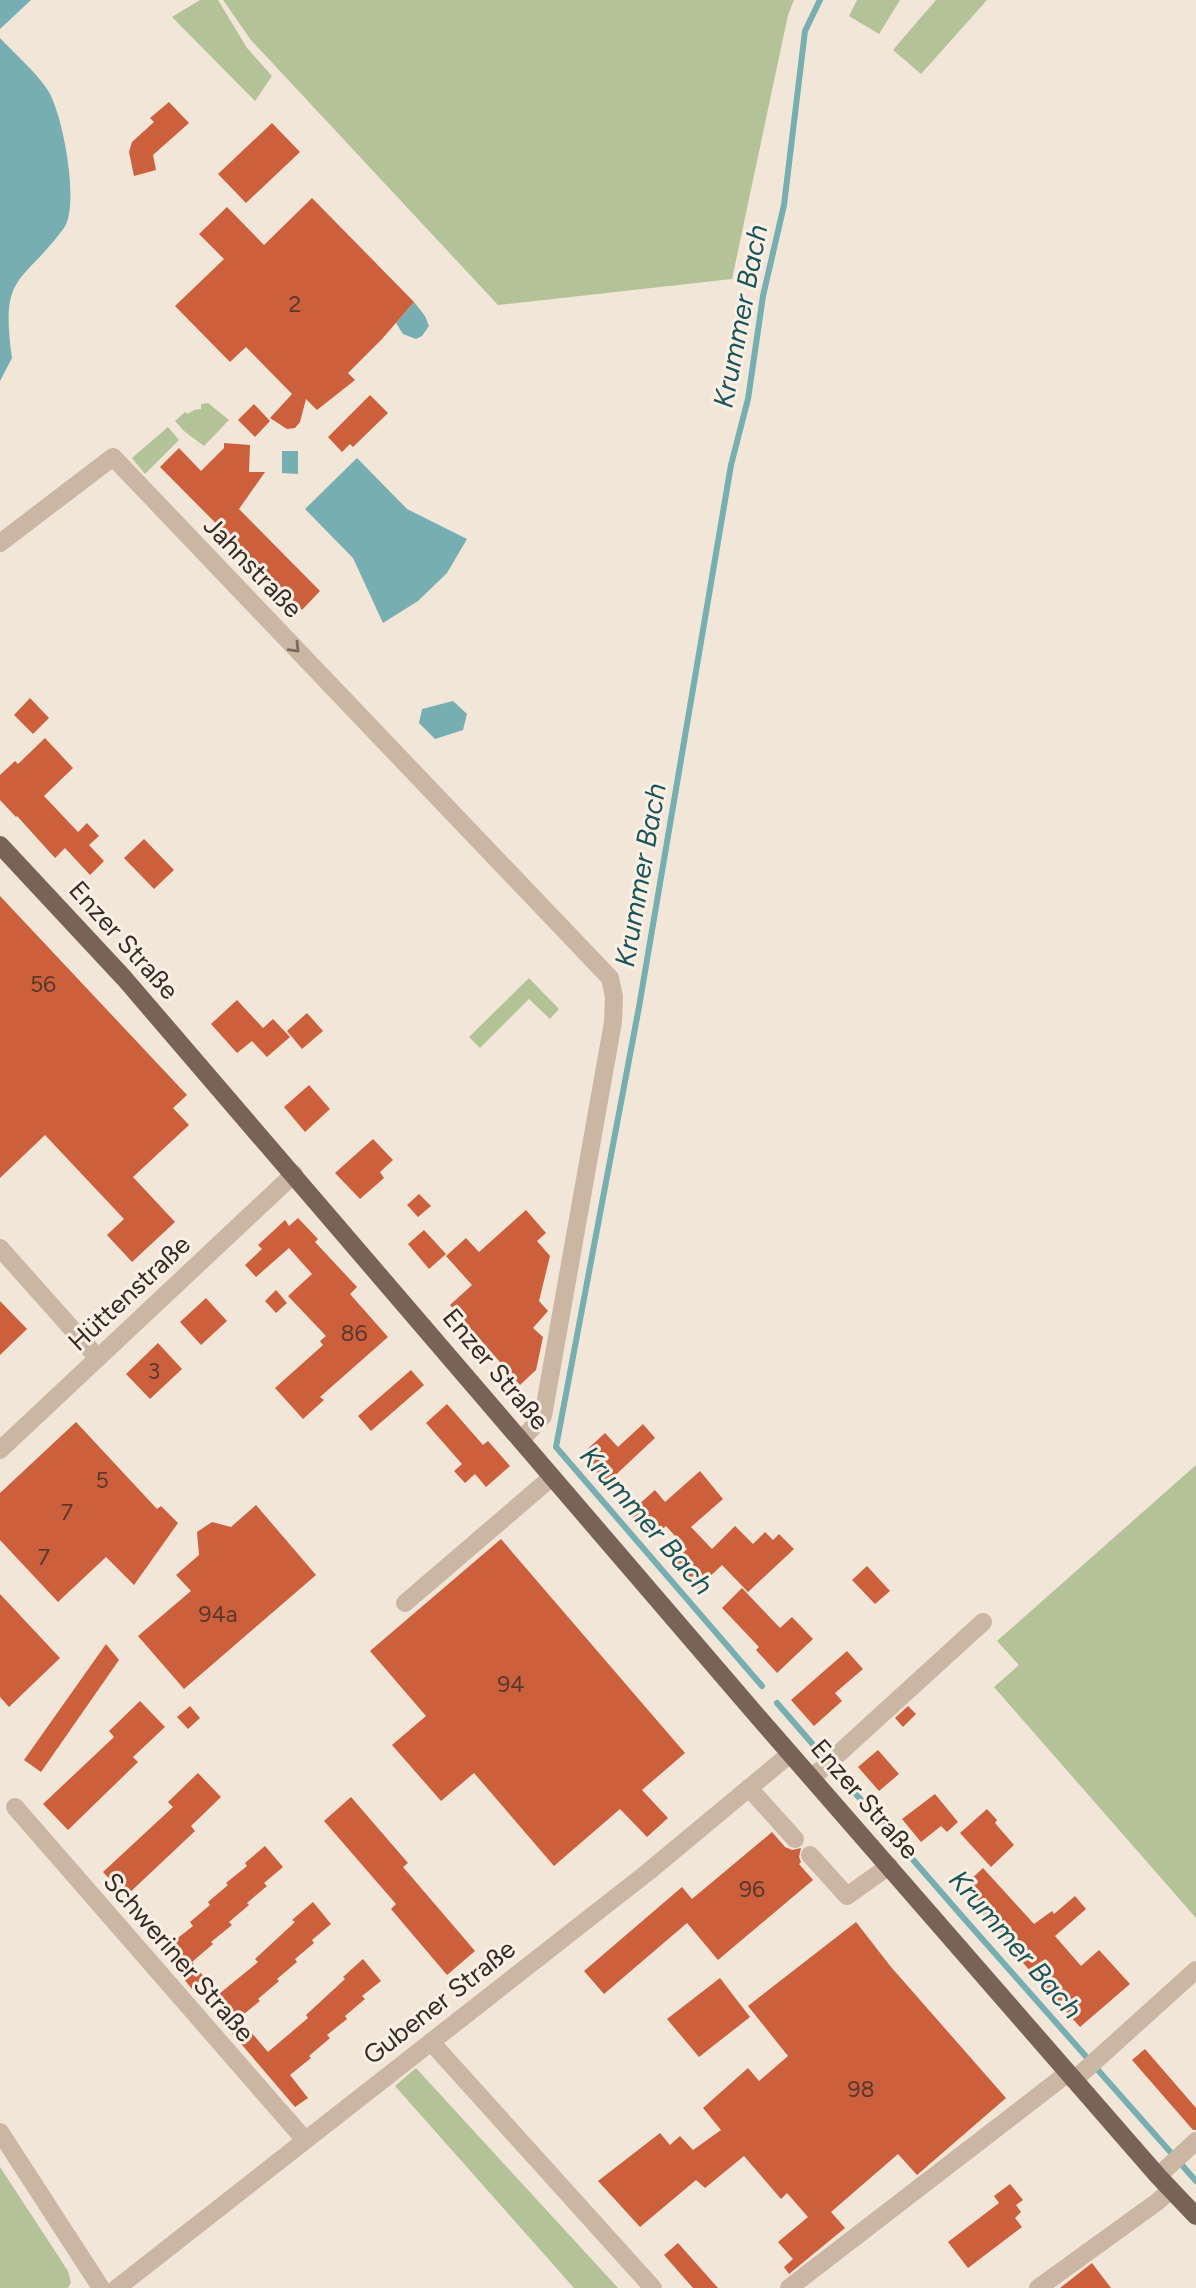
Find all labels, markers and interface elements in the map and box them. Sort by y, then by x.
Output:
water label: Krummer Bach [706,222,774,410]
house number: 2 [289,290,301,318]
street label: Jahnstraße [197,510,309,624]
one-way arrow [286,640,299,653]
water label: Krummer Bach [607,781,673,969]
street label: Enzer Straße [62,874,186,1006]
house number: 56 [30,970,56,998]
street label: Hüttenstraße [61,1228,197,1358]
street label: Enzer Straße [436,1302,556,1436]
house number: 86 [340,1319,368,1347]
house number: 3 [148,1357,160,1385]
water label: Krummer Bach [573,1439,721,1601]
house number: 5 [95,1466,109,1494]
house number: 7 [61,1498,73,1526]
house number: 7 [38,1543,50,1571]
house number: 94a [198,1600,238,1628]
house number: 94 [497,1670,525,1698]
street label: Enzer Straße [804,1732,926,1866]
water label: Krummer Bach [942,1863,1090,2025]
street label: Schweriner Straße [97,1866,261,2048]
house number: 96 [739,1875,765,1903]
street label: Gubener Straße [357,1933,521,2071]
house number: 98 [847,2075,875,2103]

